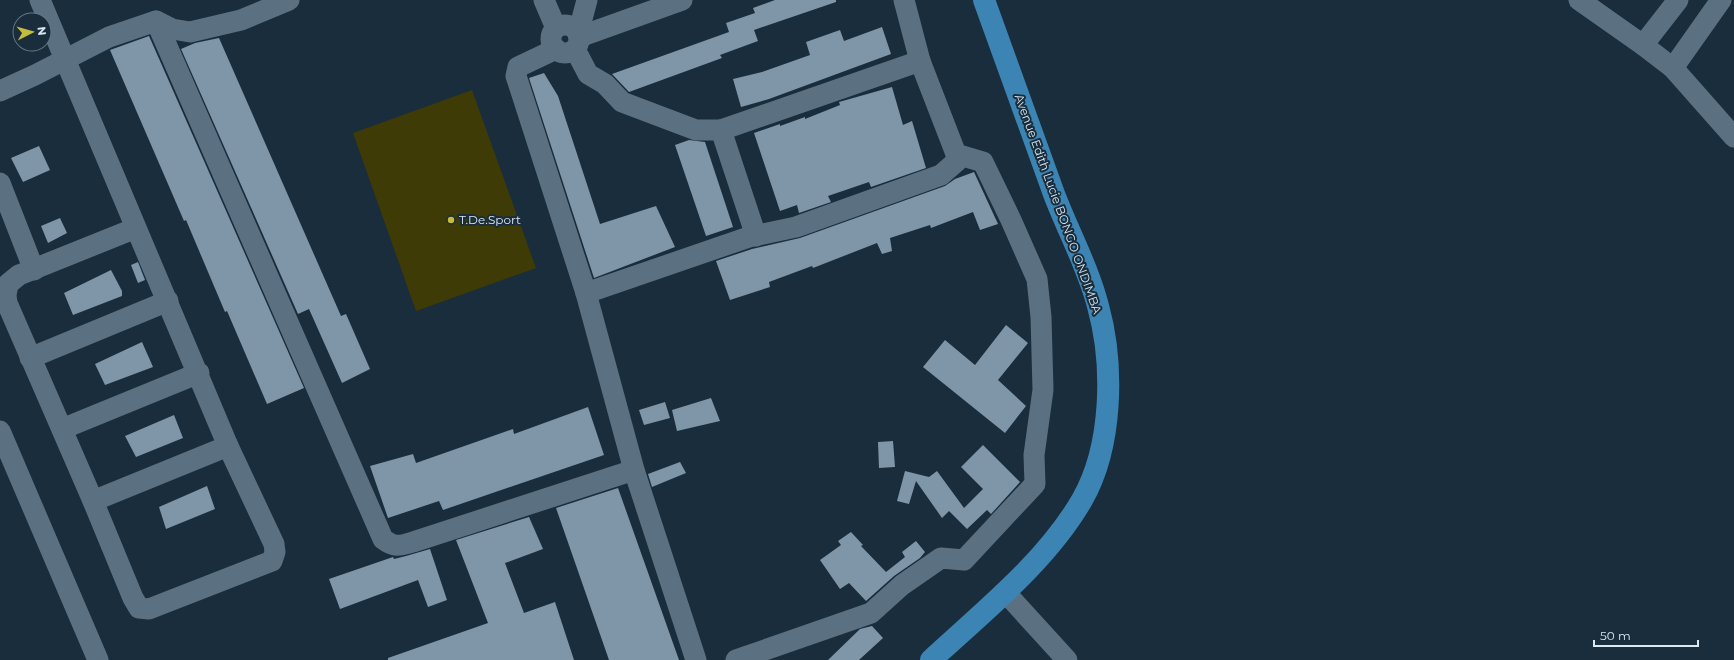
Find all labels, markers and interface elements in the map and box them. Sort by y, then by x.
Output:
north arrow [12,12,52,52]
text: N [35,26,49,36]
street label: Avenue Edith Lucie BONGO ONDIMBA [1012,92,1105,316]
place label: T.De.Sport [459,212,521,227]
marker: T.De.Sport [446,215,456,225]
scale bar [1594,622,1698,648]
text: 50 m [1600,628,1631,643]

